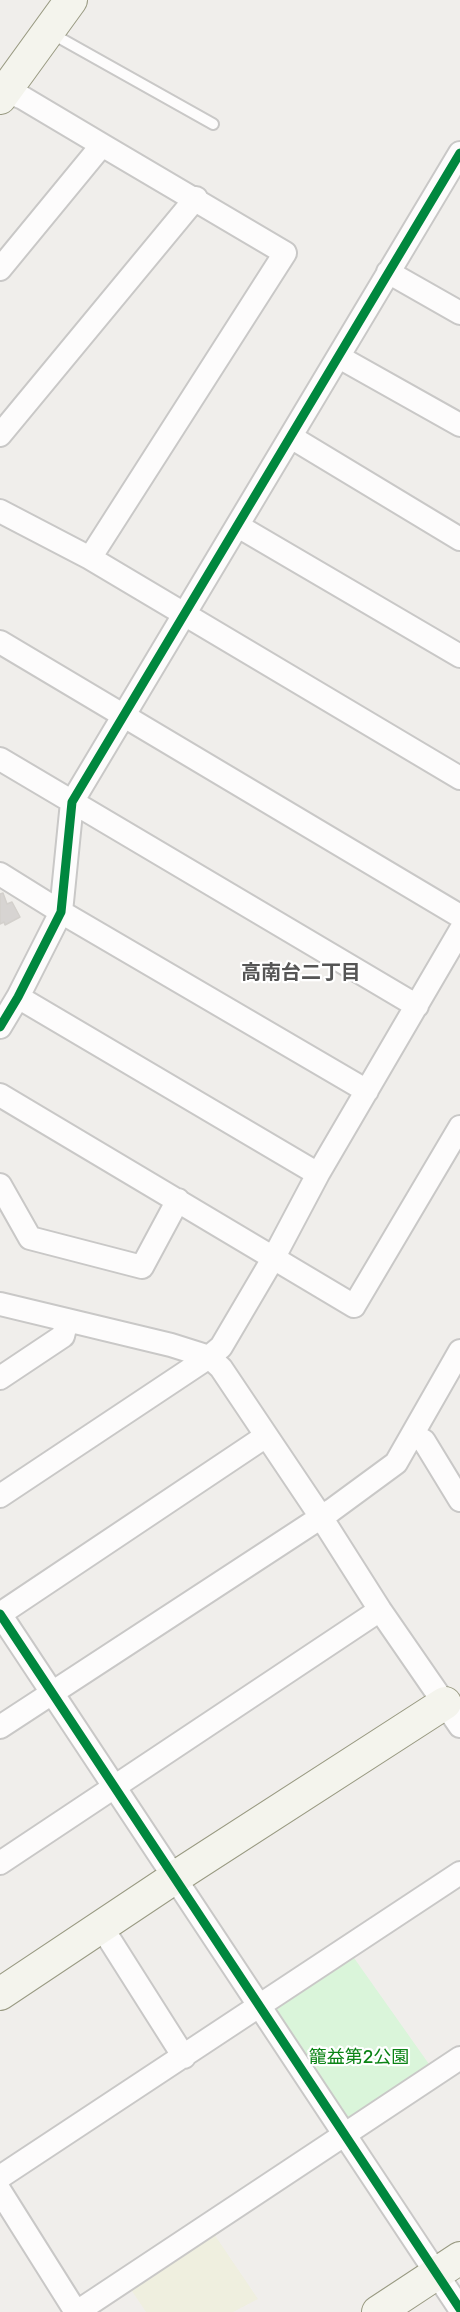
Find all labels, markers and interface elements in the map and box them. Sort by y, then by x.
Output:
district label: 高南台二丁目 [241,961,361,985]
park label: 籠益第2公園 [309,2047,409,2069]

